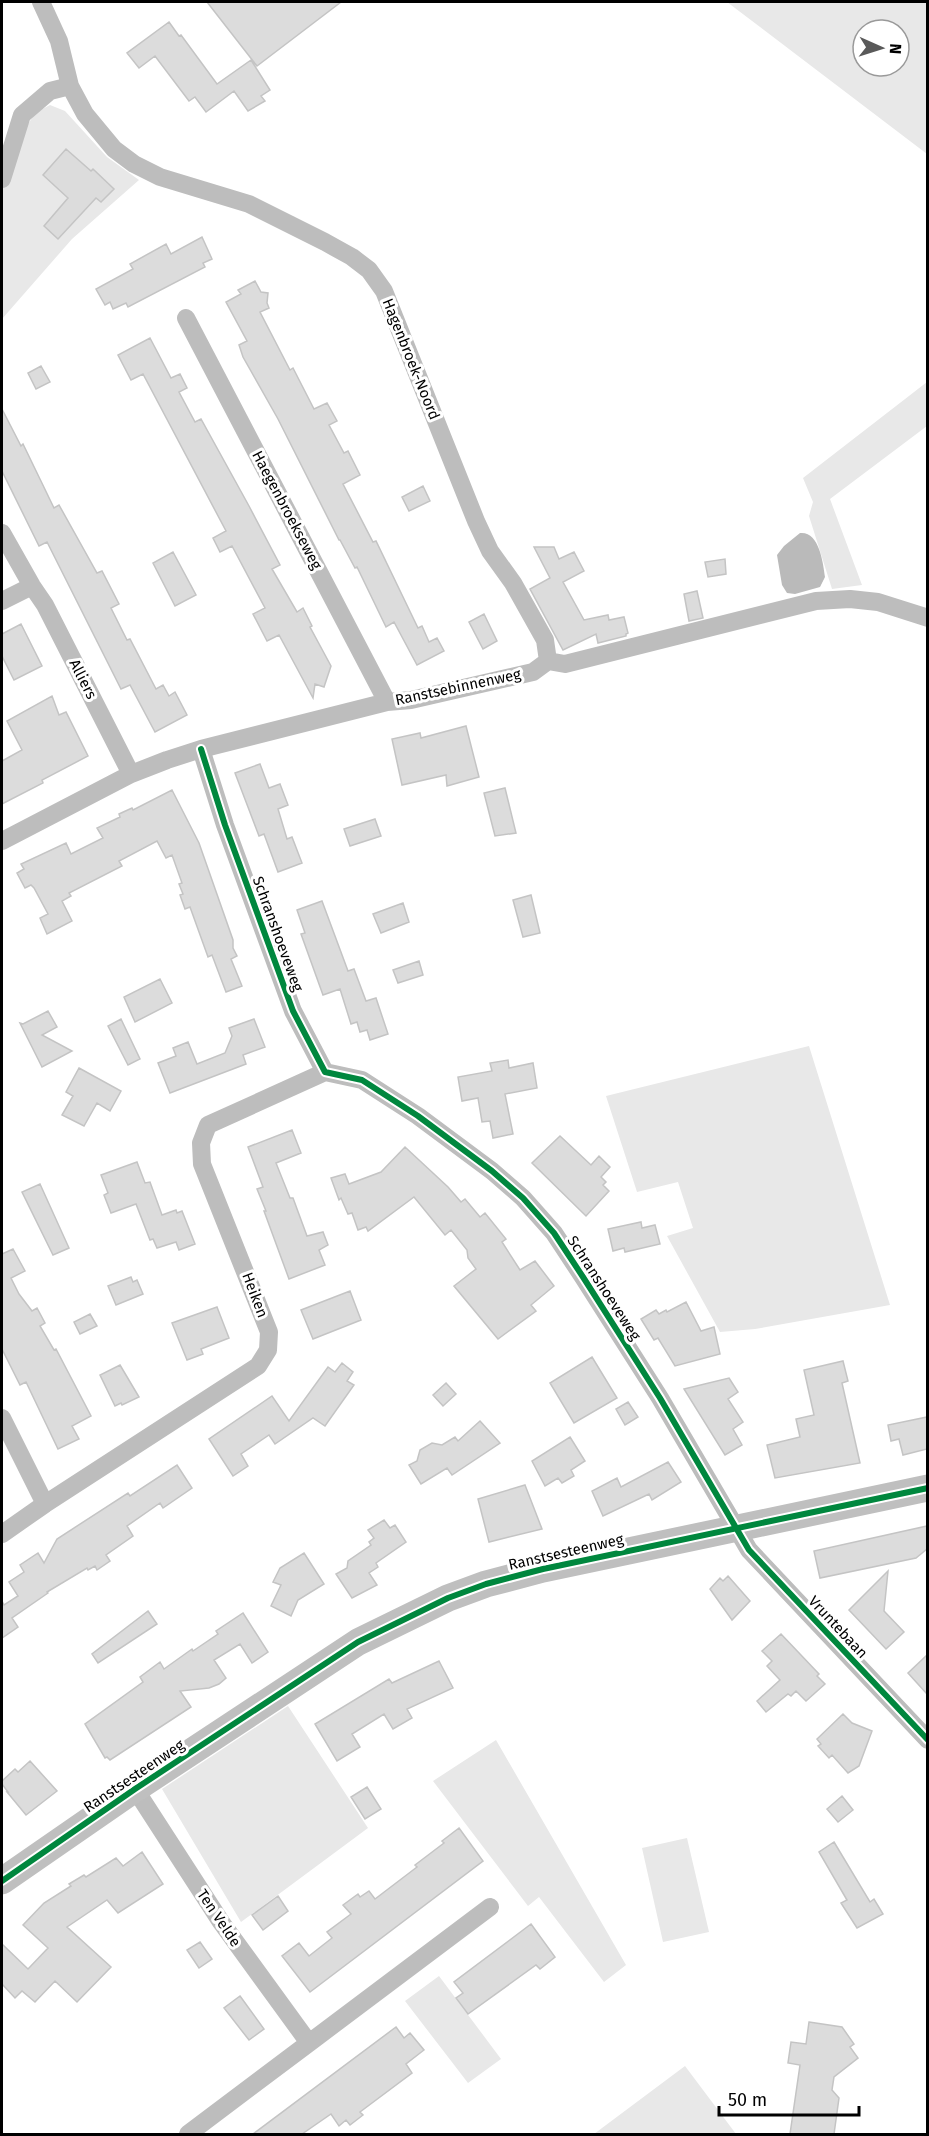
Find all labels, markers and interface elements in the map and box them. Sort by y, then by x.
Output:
north arrow [851,18,911,78]
text: N [886,43,905,55]
street label: Hagenbroek-Noord [378,296,444,422]
street label: Haegenbroekseweg [248,448,326,573]
street label: Alliers [65,656,101,702]
street label: Ranstsebinnenweg [394,665,523,709]
street label: Schranshoeveweg [249,874,307,994]
street label: Schranshoeveweg [563,1232,645,1344]
street label: Heiken [238,1270,272,1320]
street label: Ranstsesteenweg [507,1530,625,1574]
street label: Vruntebaan [805,1592,871,1662]
street label: Ranstsesteenweg [80,1736,188,1816]
street label: Ten Velde [193,1886,245,1950]
scale bar [719,2079,858,2117]
text: 50 m [728,2089,767,2111]

